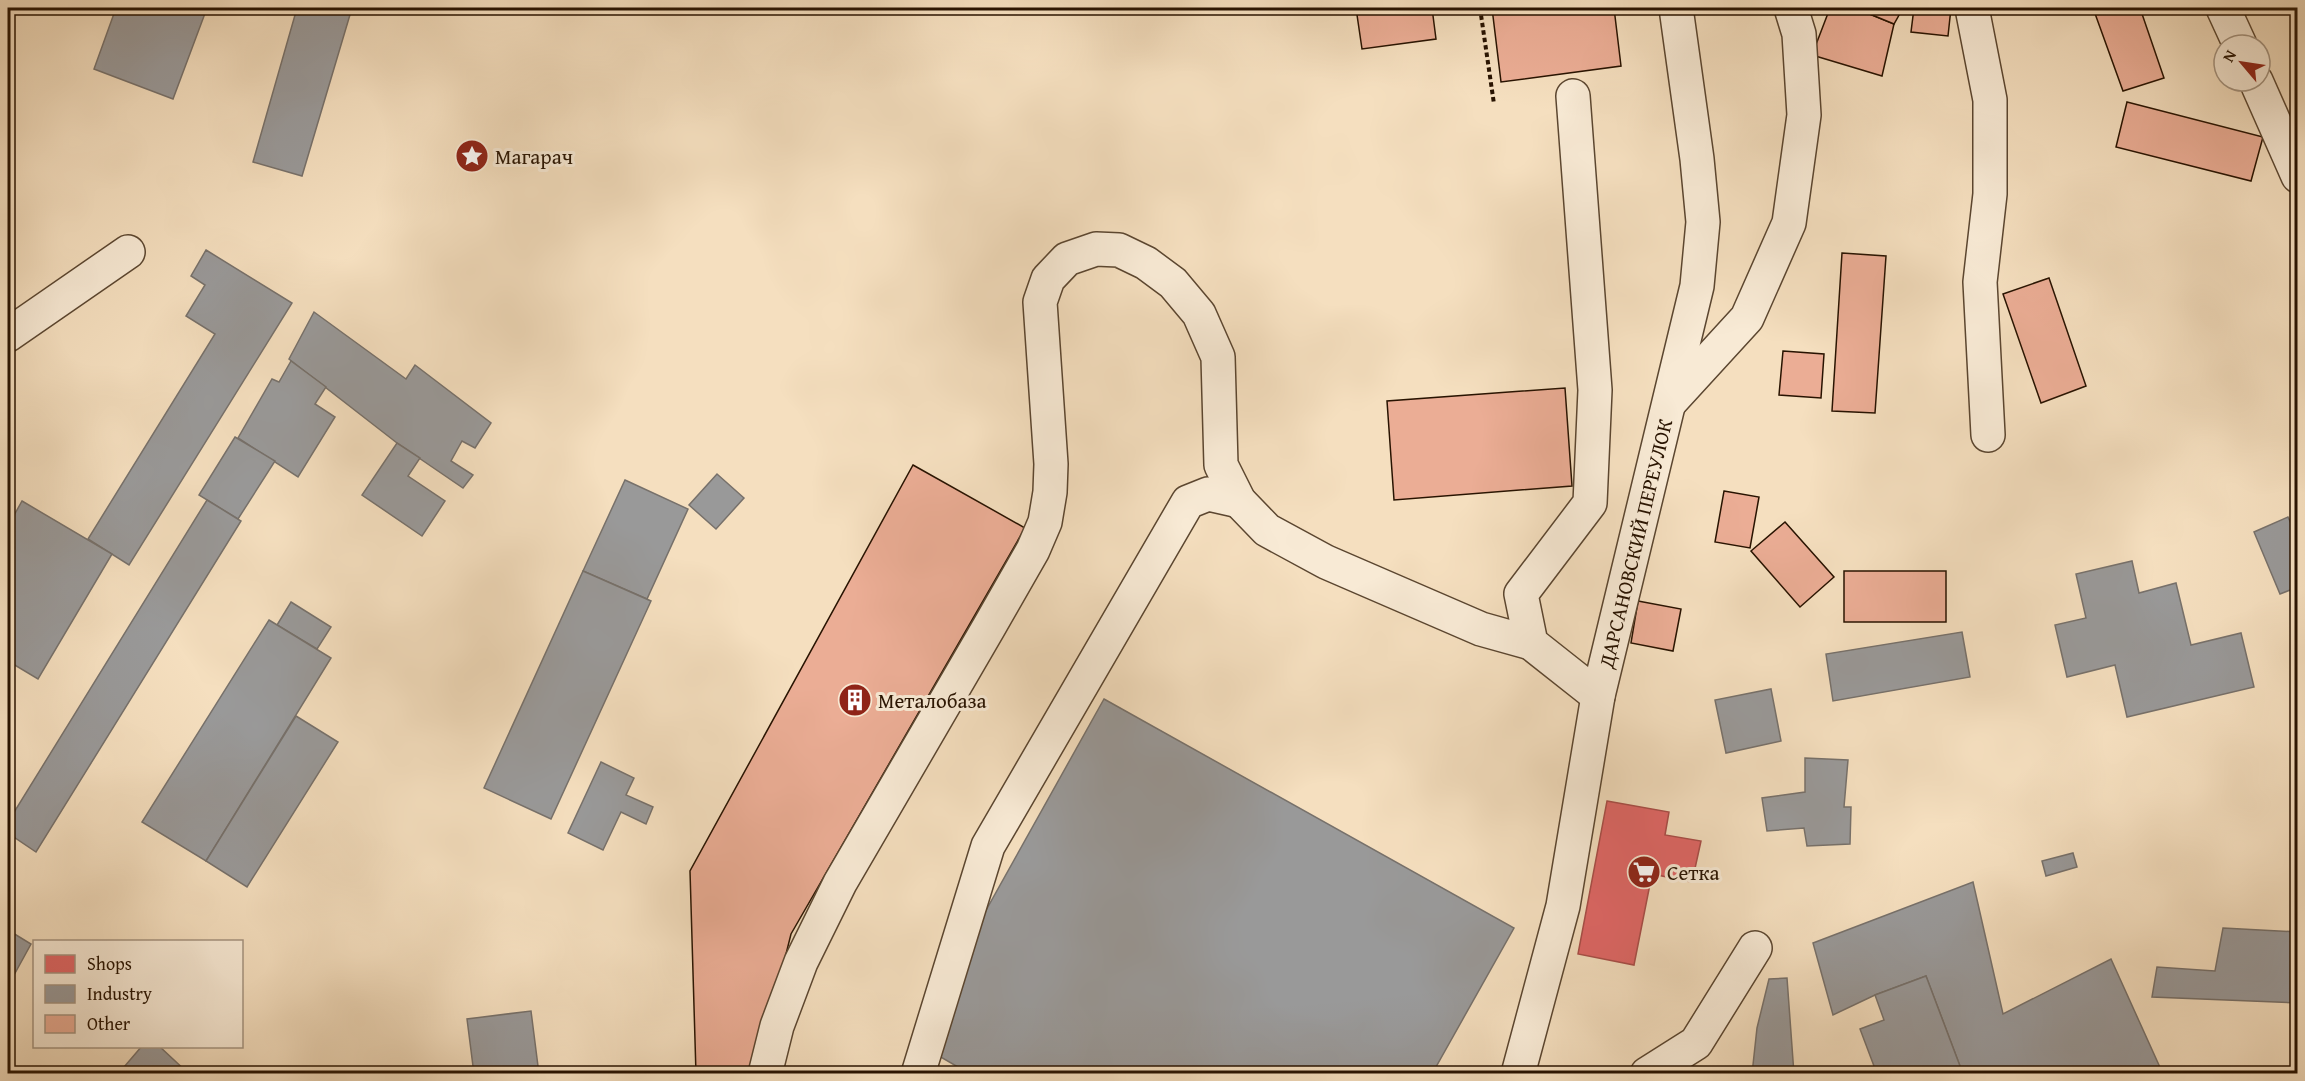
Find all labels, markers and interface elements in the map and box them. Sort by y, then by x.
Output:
north arrow [2212,33,2272,93]
text: N [2216,45,2242,66]
place icon: Магарач [454,138,490,174]
place label: Магарач [495,141,573,172]
street label: ДАРСАНОВСКИЙ ПЕРЕУЛОК [1590,415,1680,672]
building icon: Металобаза [837,682,873,718]
place label: Металобаза [878,685,987,716]
supermarket icon: Сетка [1626,854,1662,890]
place label: Сетка [1667,857,1719,888]
legend [33,940,243,1048]
text: Shops [87,950,132,977]
text: Industry [87,980,152,1007]
text: Other [87,1010,131,1037]

